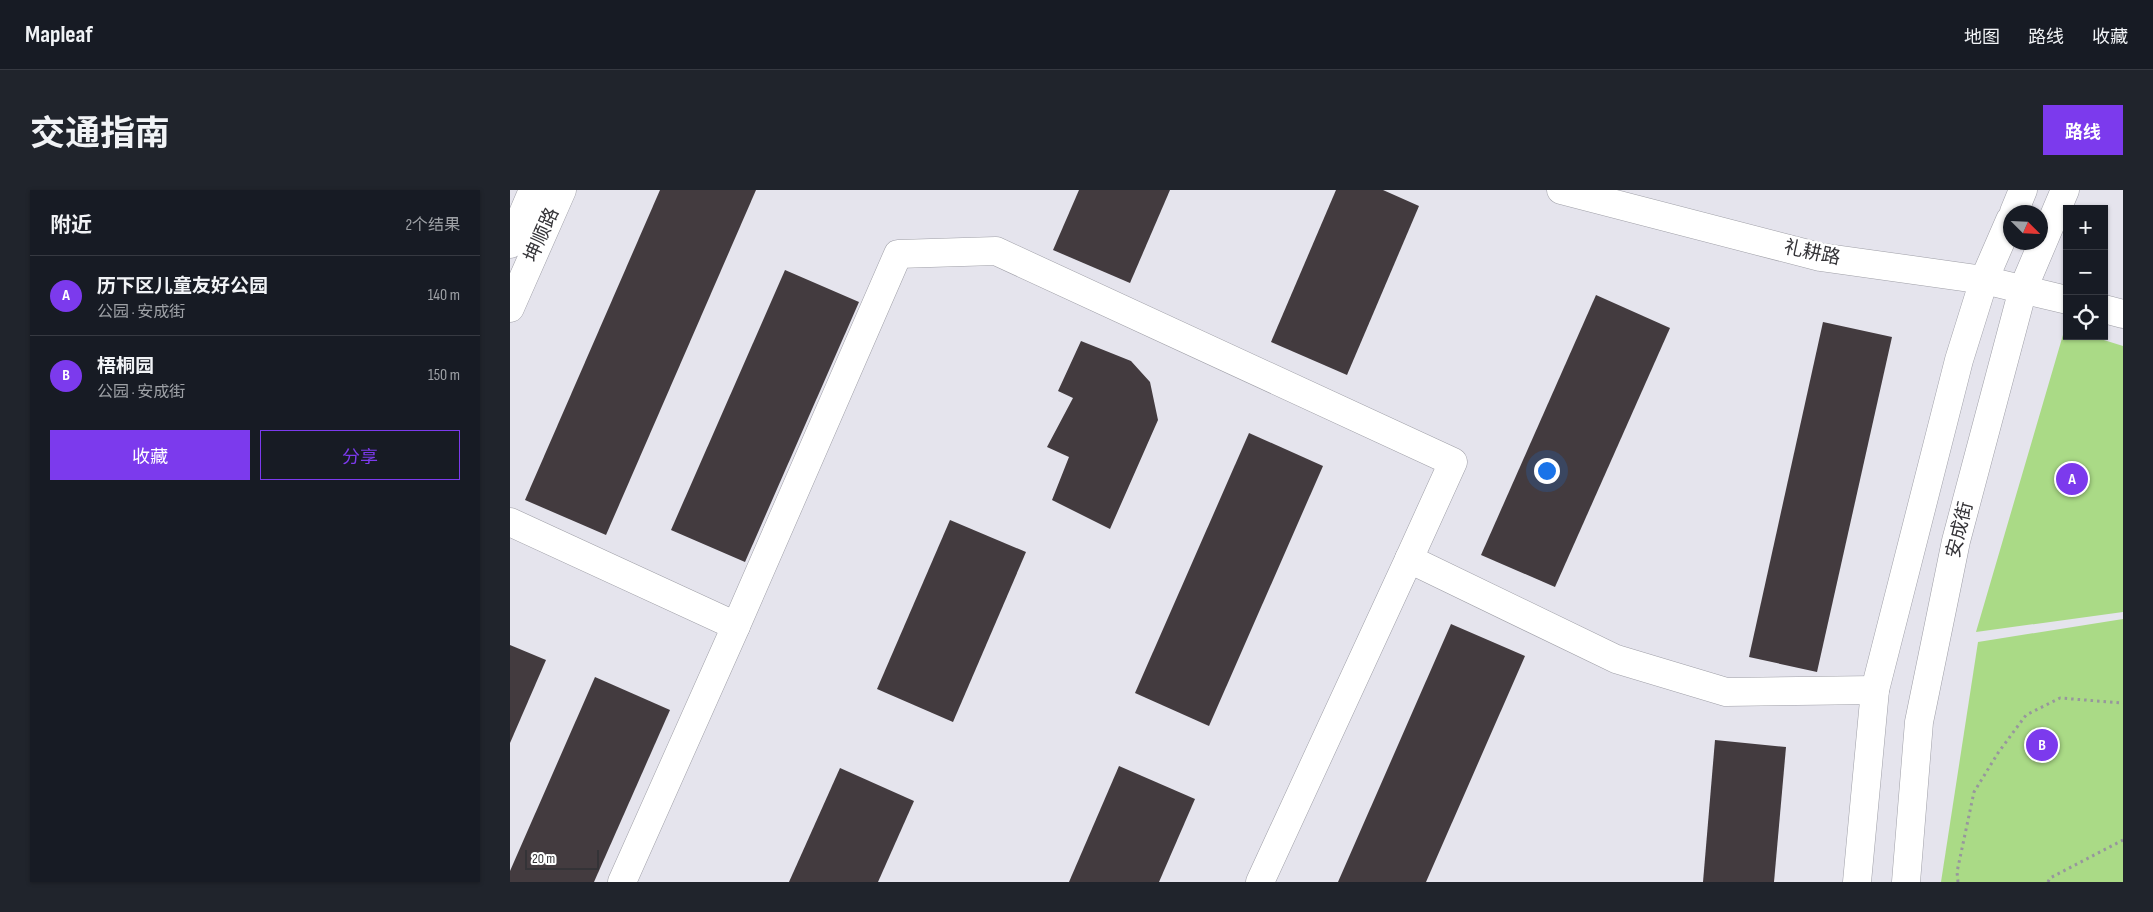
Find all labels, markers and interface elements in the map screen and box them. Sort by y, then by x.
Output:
text: Mapleaf [25,20,93,49]
text: 地图 [1964,27,2000,48]
text: 路线 [2028,27,2064,48]
text: 收藏 [2092,27,2128,48]
button: 路线 [2043,105,2123,155]
text: 交通指南 [30,113,170,156]
street label: 坤顺路 [520,204,564,266]
north arrow [2003,205,2048,250]
map controls [2063,205,2108,340]
button: + [2063,205,2108,250]
text: 附近 [50,213,92,238]
text: 2个结果 [405,216,460,235]
street label: 礼耕路 [1782,236,1842,270]
button: − [2063,250,2108,295]
text: 历下区儿童友好公园 [97,275,268,298]
text: A [62,286,70,305]
text: 140 m [428,286,460,305]
button: locate [2063,295,2108,340]
text: 公园 · 安成街 [97,303,185,322]
text: 梧桐园 [97,355,154,378]
text: B [62,366,70,385]
text: 150 m [428,366,460,385]
text: 公园 · 安成街 [97,383,185,402]
button: 收藏 [50,430,250,480]
button: 分享 [260,430,460,480]
your location [1534,458,1560,484]
pin: A [2056,460,2088,498]
street label: 安成街 [1942,500,1978,560]
pin: B [2026,726,2058,764]
scale bar [525,847,599,870]
text: 20 m [532,850,555,867]

